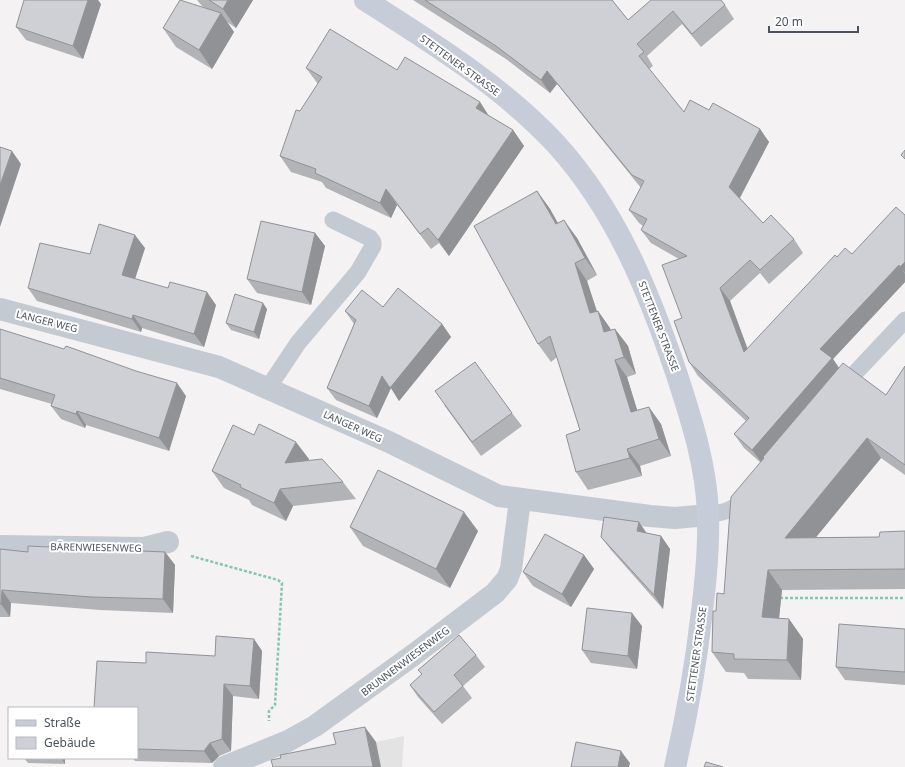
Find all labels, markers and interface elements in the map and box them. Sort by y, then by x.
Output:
scale bar [769,8,858,34]
text: 20 m [775,13,803,30]
street label: STETTENER STRASSE [417,31,503,99]
street label: STETTENER STRASSE [635,279,683,373]
street label: LANGER WEG [15,307,79,335]
street label: LANGER WEG [321,407,385,445]
street label: BÄRENWIESENWEG [50,539,142,555]
street label: STETTENER STRASSE [682,606,710,702]
street label: BRUNNENWIESENWEG [358,623,452,699]
legend [8,707,138,759]
text: Straße [44,714,81,731]
text: Gebäude [44,734,95,751]

